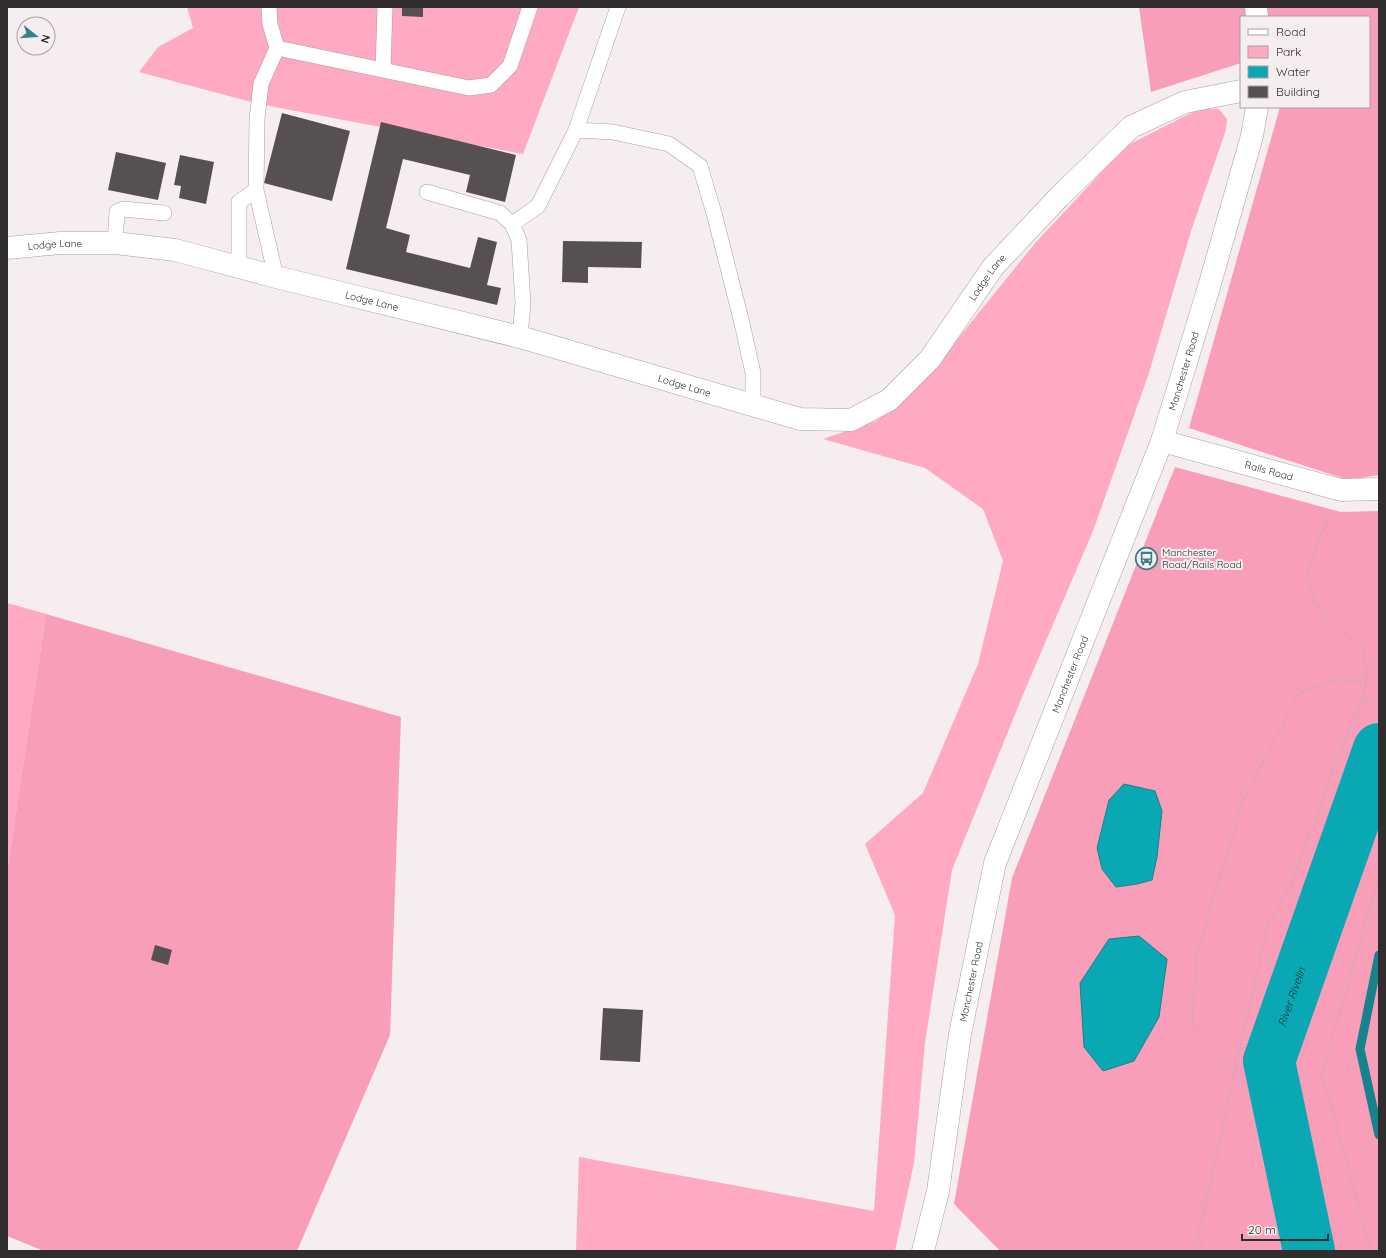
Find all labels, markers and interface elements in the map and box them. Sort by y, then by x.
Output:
north arrow [16,16,56,56]
legend [1240,16,1370,108]
text: Road [1276,24,1306,39]
text: N [38,33,53,45]
text: Park [1276,44,1301,59]
text: Water [1276,64,1311,79]
text: Building [1276,84,1320,99]
street label: Lodge Lane [27,237,82,253]
street label: Lodge Lane [966,251,1009,303]
street label: Lodge Lane [344,288,400,314]
street label: Manchester Road [1166,330,1202,412]
street label: Lodge Lane [656,372,713,400]
street label: Rails Road [1243,458,1295,484]
bus stop icon: Manchester Road/Rails Road [1134,545,1160,571]
place label: Manchester Road/Rails Road [1162,546,1242,571]
street label: Manchester Road [1049,634,1091,715]
street label: Manchester Road [957,940,986,1023]
water label: River Rivelin [1275,965,1309,1029]
scale bar [1242,1216,1328,1242]
text: 20 m [1248,1222,1276,1237]

